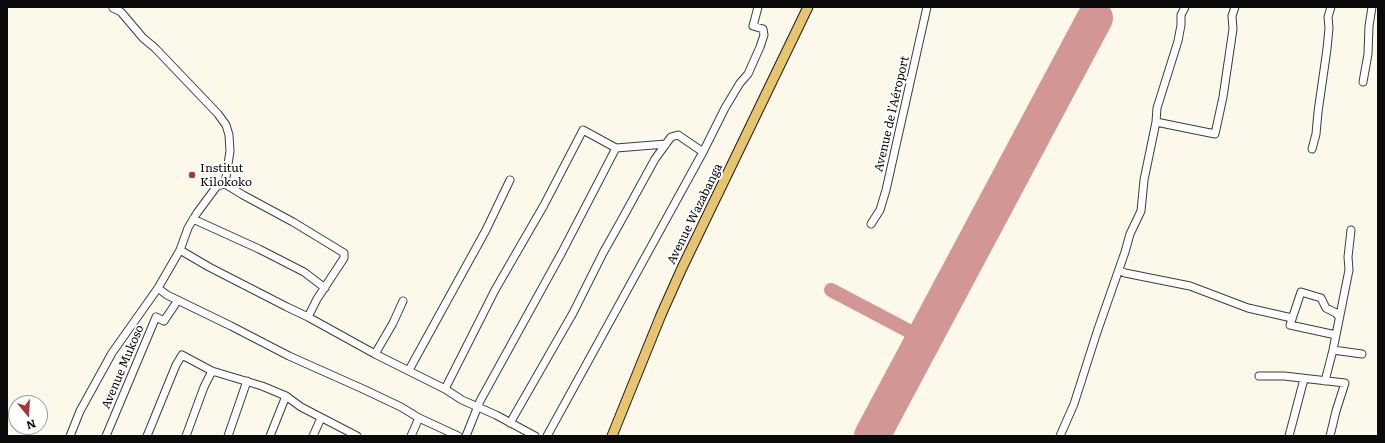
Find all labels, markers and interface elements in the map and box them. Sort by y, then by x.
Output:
street label: Avenue de l'Aéroport [872,55,912,173]
place label: Institut Kilokoko [200,161,252,189]
street label: Avenue Wazabanga [664,161,726,267]
marker: Institut Kilokoko [187,170,197,180]
street label: Avenue Mukoso [99,323,147,411]
north arrow [8,395,48,435]
text: N [25,416,38,434]

